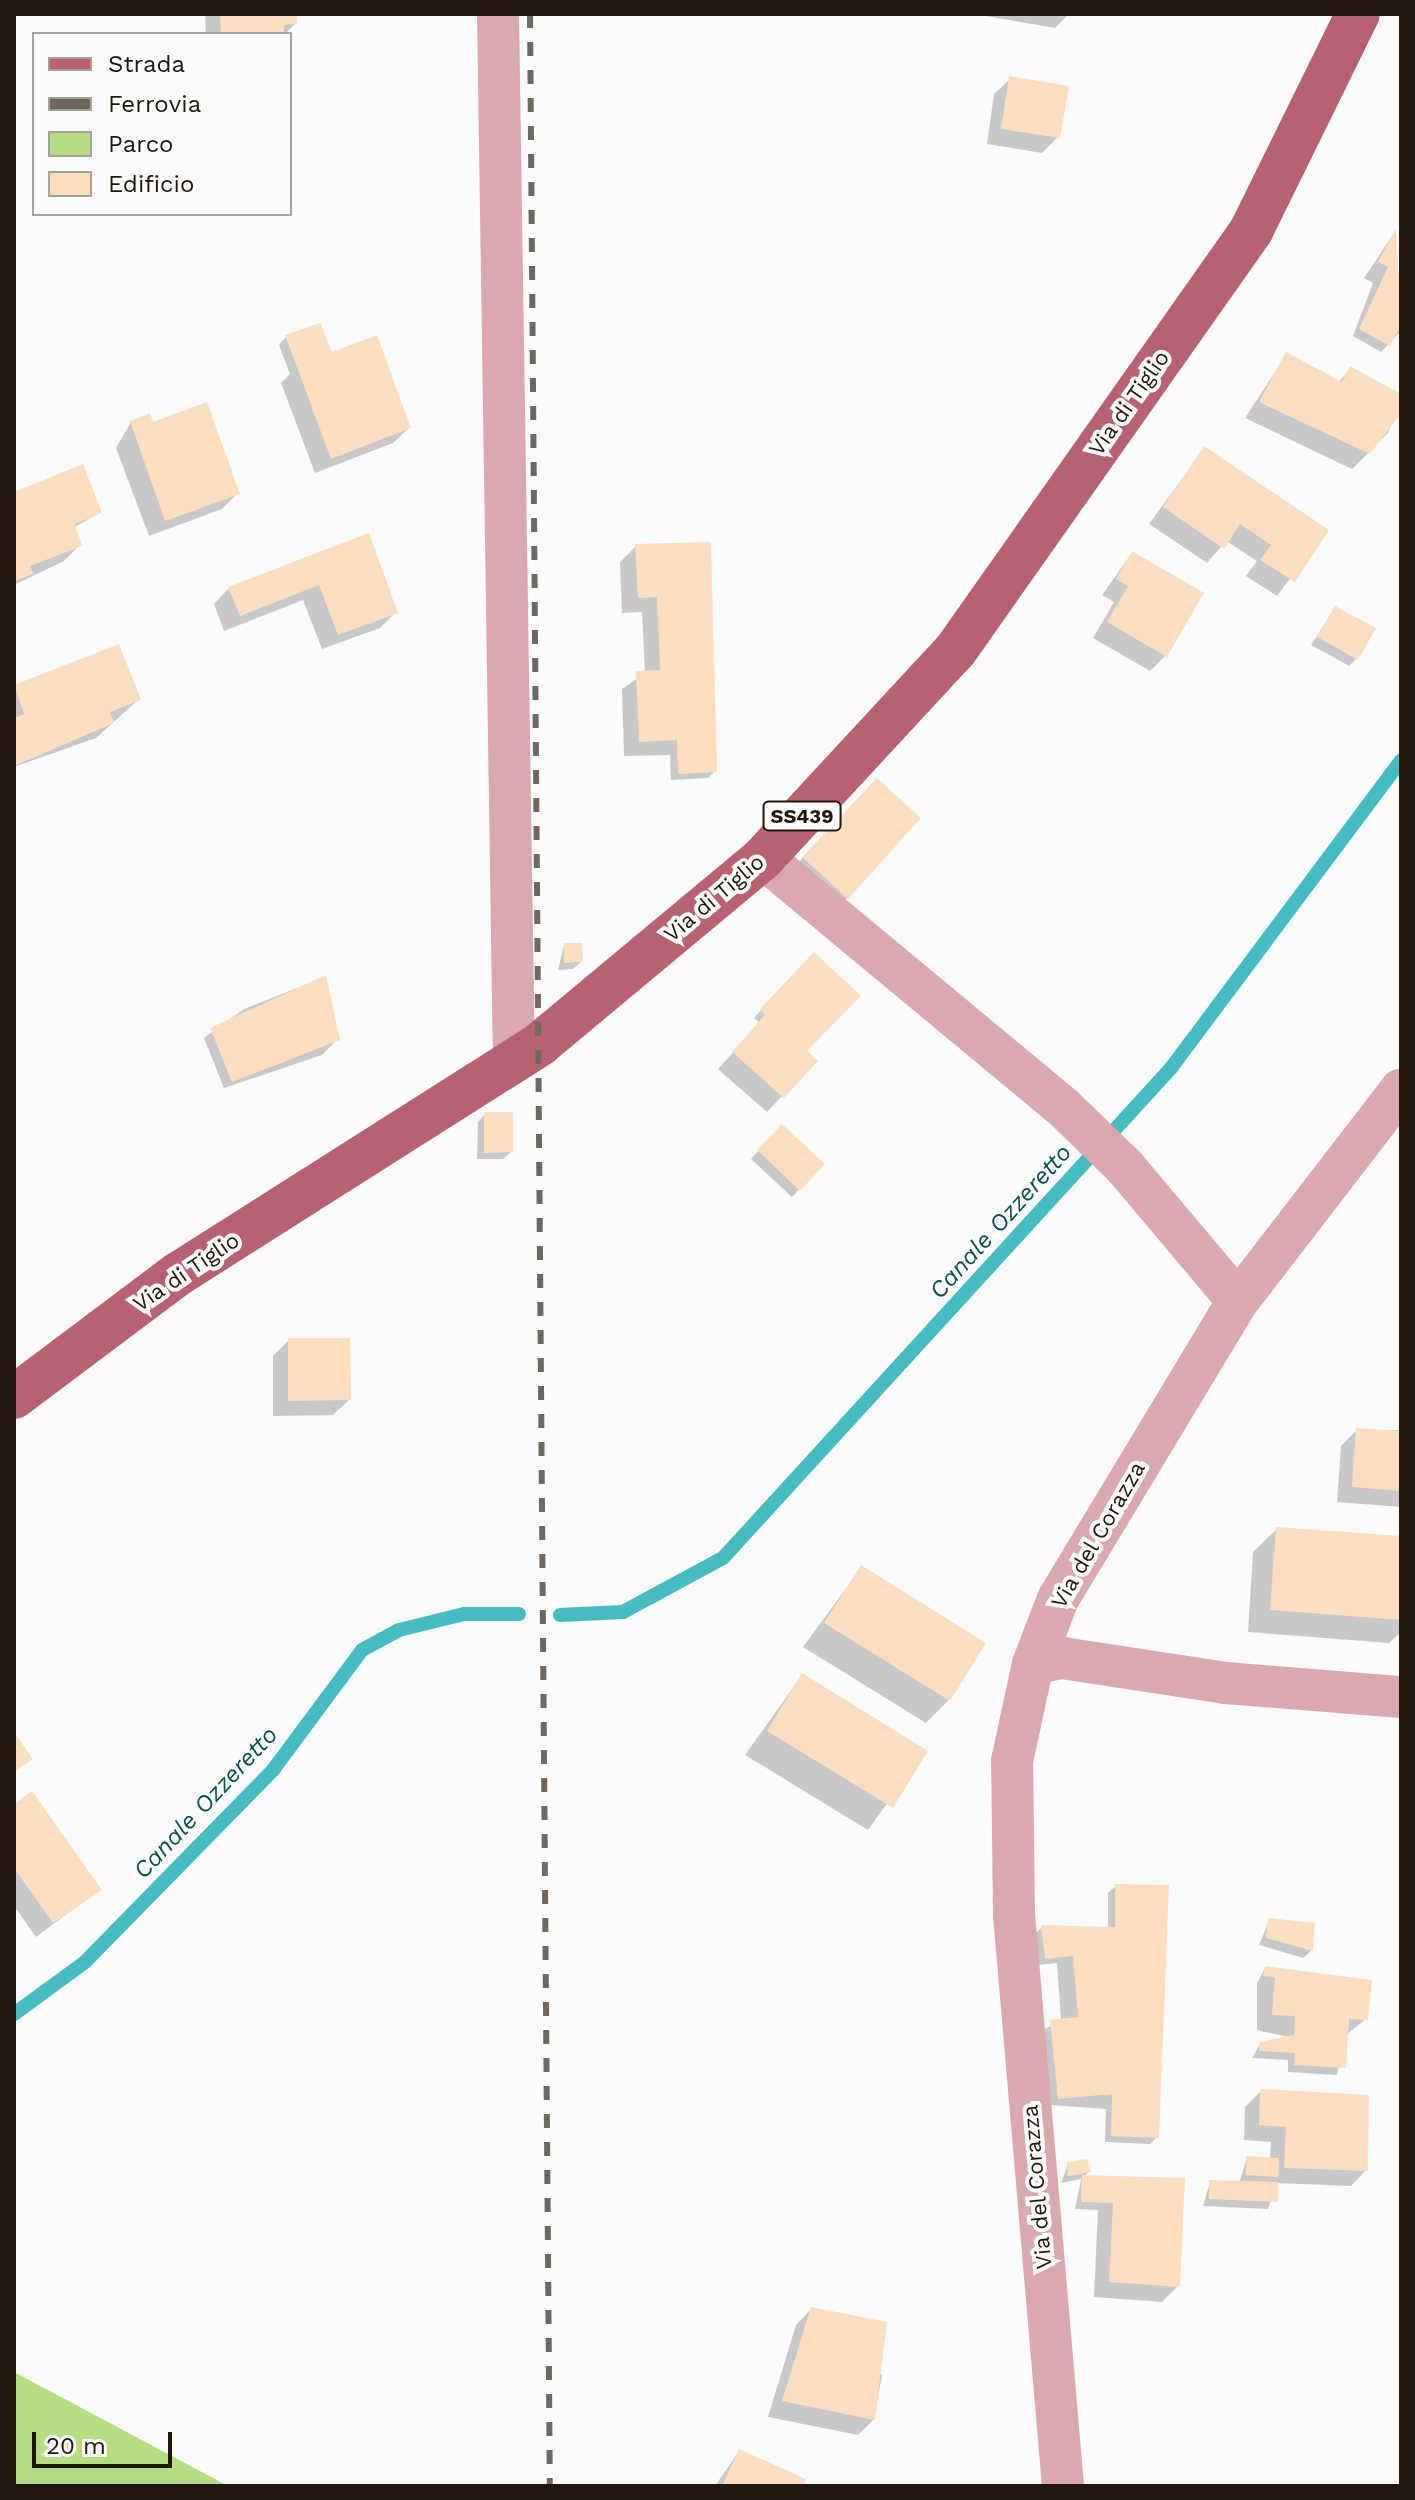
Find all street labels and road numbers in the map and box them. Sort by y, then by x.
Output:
street label: Via di Tiglio [1083,345,1175,461]
road number: SS439 [762,800,842,832]
street label: Via di Tiglio [658,848,770,948]
street label: Via di Tiglio [127,1227,245,1317]
street label: Via del Corazza [1045,1456,1151,1614]
street label: Via del Corazza [1017,2103,1057,2271]

